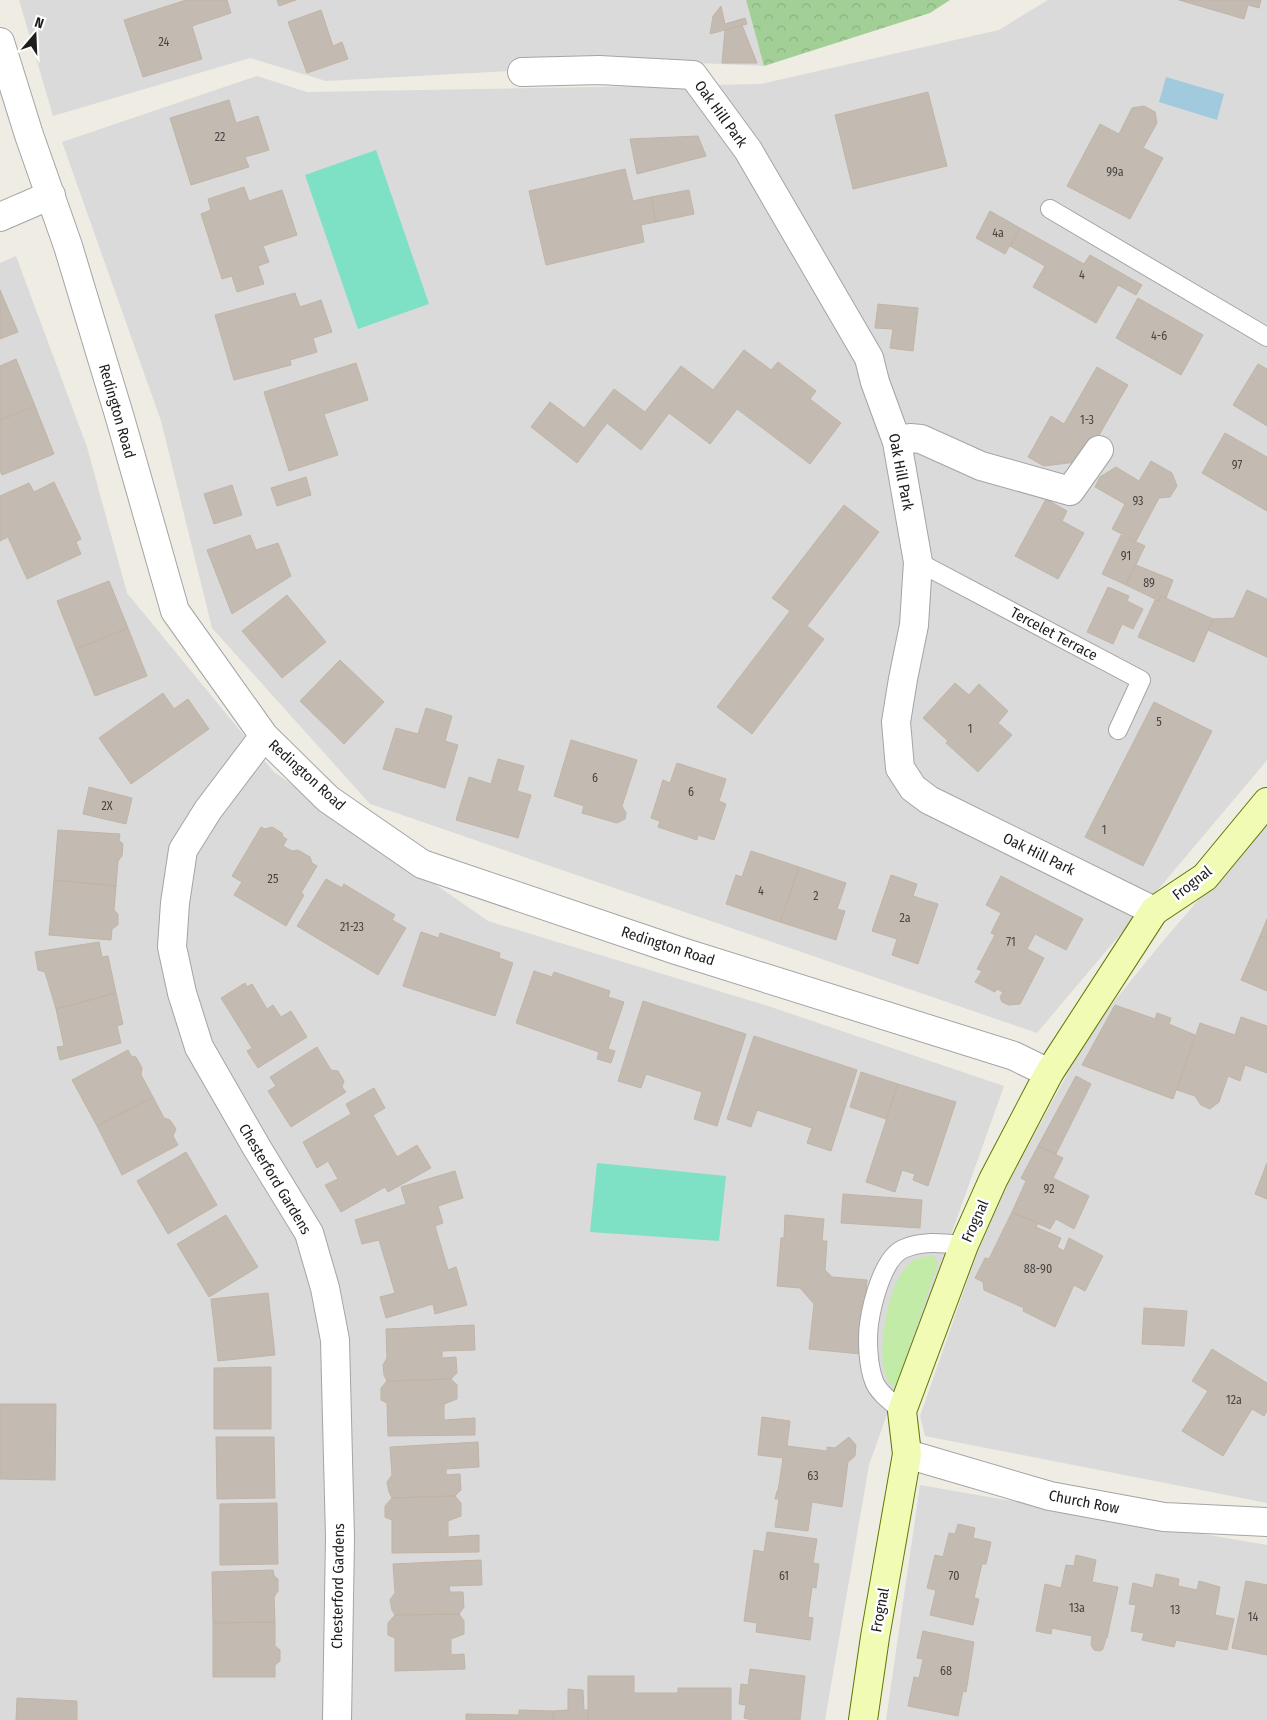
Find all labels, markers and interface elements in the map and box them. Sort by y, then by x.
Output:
north arrow [10,10,60,60]
text: N [32,14,46,33]
house number: 24 [159,35,170,49]
street label: Oak Hill Park [691,77,751,151]
house number: 22 [215,130,225,144]
house number: 99a [1106,165,1124,179]
house number: 4a [992,226,1004,240]
house number: 4 [1079,268,1085,282]
house number: 4-6 [1151,329,1167,343]
street label: Redington Road [95,362,139,460]
house number: 1-3 [1080,413,1094,427]
street label: Oak Hill Park [885,432,917,512]
house number: 97 [1232,458,1242,472]
house number: 93 [1132,494,1144,508]
house number: 91 [1121,549,1131,563]
house number: 89 [1143,576,1155,590]
street label: Tercelet Terrace [1007,604,1101,664]
house number: 5 [1156,715,1162,729]
house number: 1 [968,722,972,736]
street label: Redington Road [265,736,349,814]
house number: 6 [592,771,598,785]
house number: 6 [688,785,694,799]
house number: 2X [101,799,113,813]
house number: 1 [1102,823,1106,837]
street label: Oak Hill Park [1000,829,1078,879]
street label: Frognal [1169,862,1215,904]
house number: 25 [268,872,279,886]
house number: 4 [758,884,764,898]
house number: 2 [813,889,819,903]
house number: 2a [899,911,911,925]
house number: 21-23 [340,920,364,934]
street label: Redington Road [619,922,717,970]
house number: 71 [1006,935,1016,949]
street label: Chesterford Gardens [235,1120,315,1238]
house number: 92 [1044,1182,1054,1196]
street label: Frognal [958,1197,992,1245]
house number: 88-90 [1024,1262,1052,1276]
house number: 12a [1226,1393,1242,1407]
house number: 63 [807,1469,819,1483]
street label: Church Row [1047,1486,1121,1518]
street label: Chesterford Gardens [328,1523,348,1649]
house number: 61 [779,1569,789,1583]
house number: 70 [949,1569,959,1583]
street label: Frognal [867,1586,893,1634]
house number: 13a [1069,1601,1085,1615]
house number: 13 [1170,1603,1180,1617]
house number: 14 [1248,1610,1258,1624]
house number: 68 [940,1664,952,1678]

